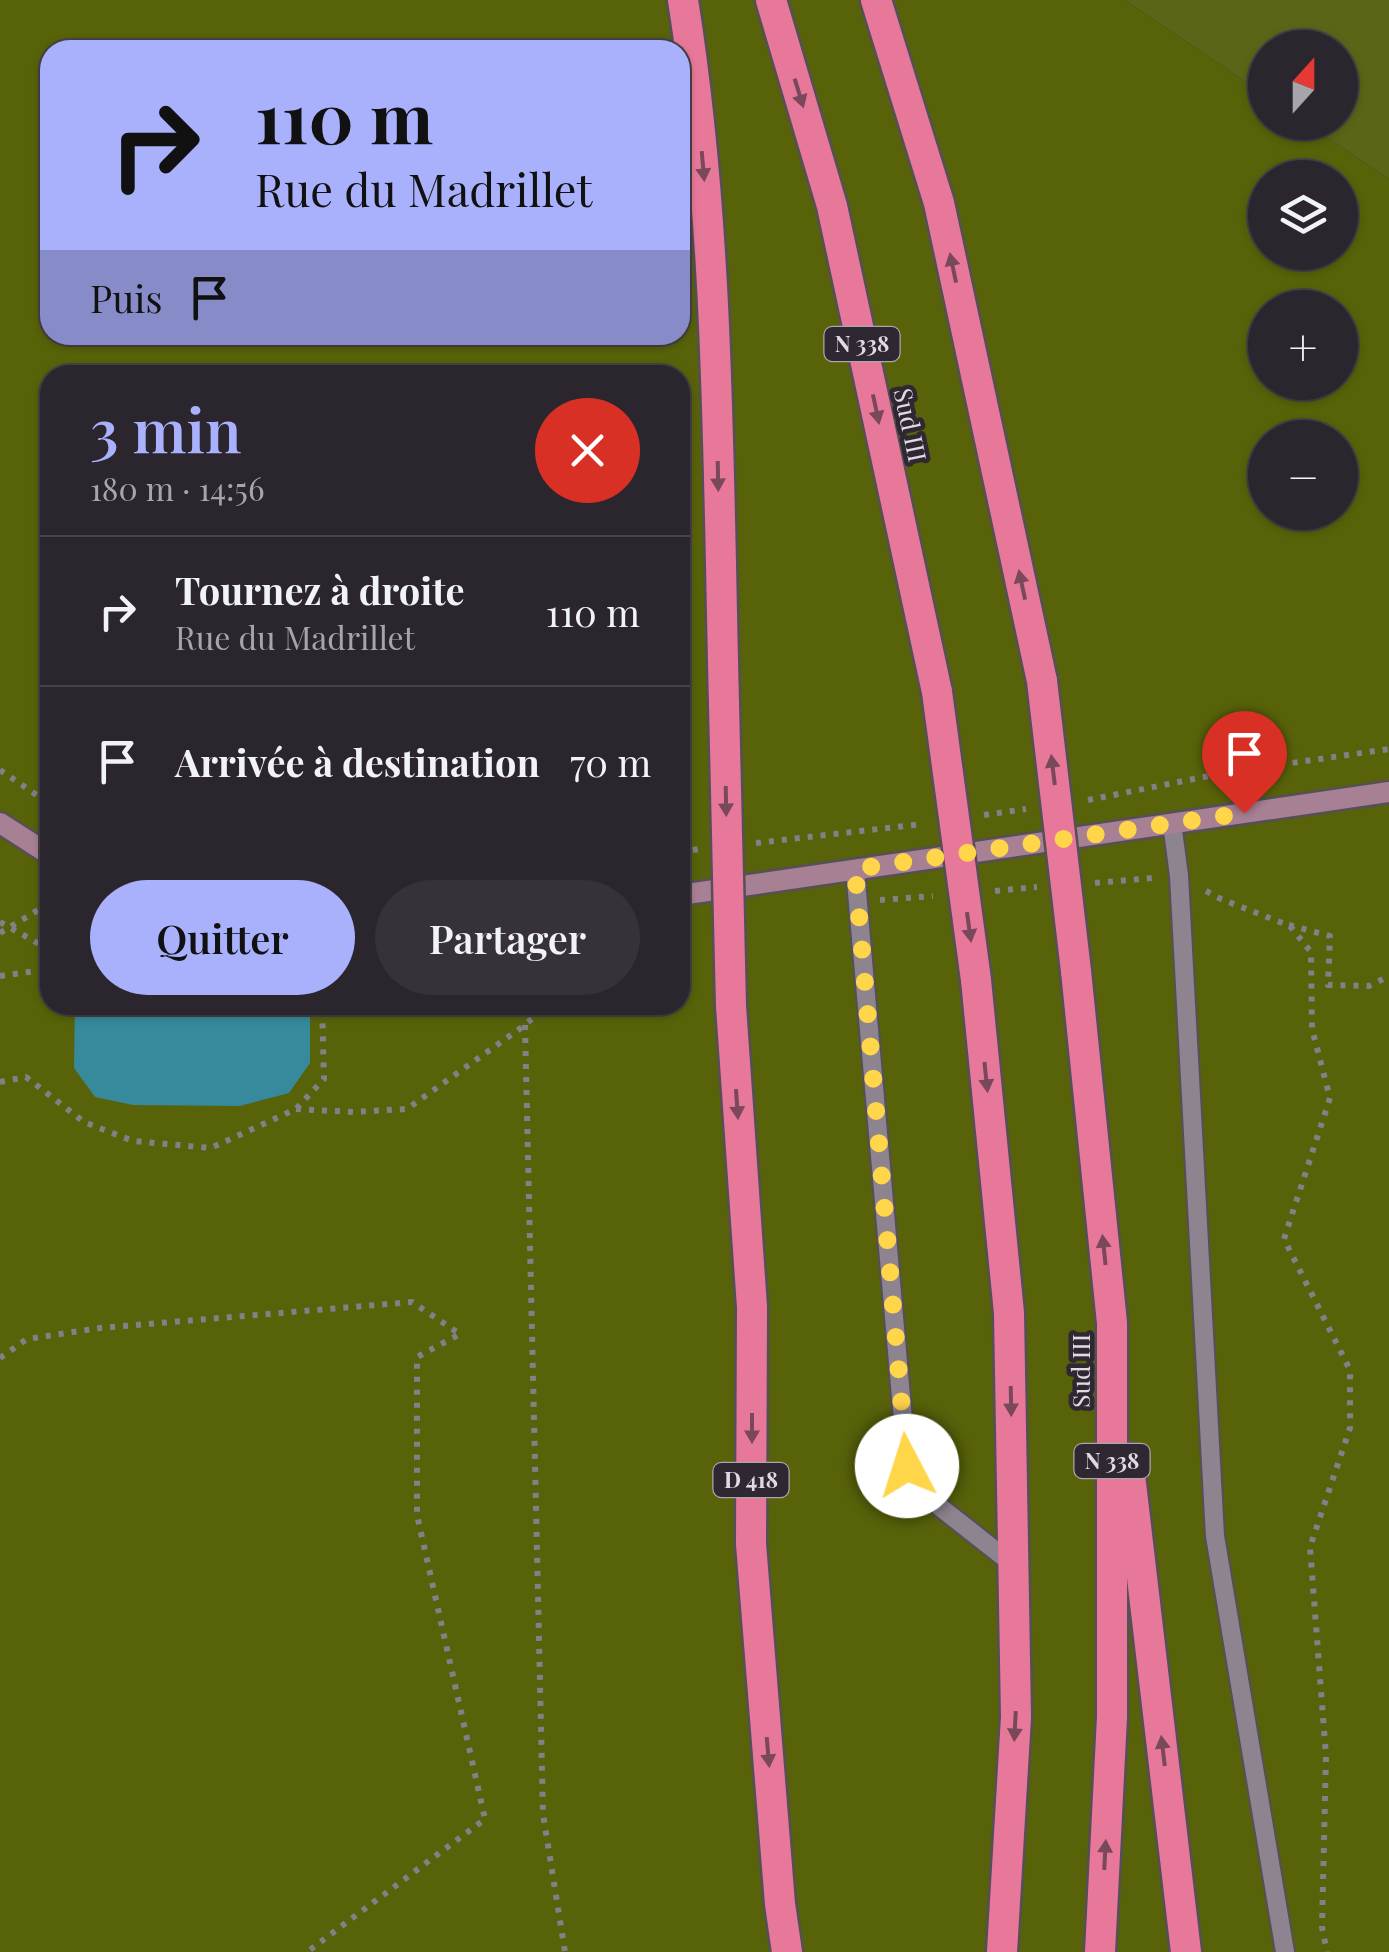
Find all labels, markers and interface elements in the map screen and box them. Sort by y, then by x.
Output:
north arrow [1248,30,1358,140]
map controls [1248,30,1358,530]
text: 110 m [255,68,433,162]
one-way arrow [792,79,807,109]
icon: right [90,80,220,210]
one-way arrow [696,151,712,183]
text: Rue du Madrillet [255,158,593,218]
button: layers [1248,160,1358,270]
one-way arrow [944,252,960,283]
icon: arrive [182,270,237,325]
text: Puis [90,272,162,323]
button: + [1248,290,1358,400]
road number: N 338 [824,327,900,361]
street label: Sud III [888,385,935,464]
text: 3 min [90,388,242,468]
one-way arrow [869,394,884,425]
button: close [535,398,640,503]
button: − [1248,420,1358,530]
one-way arrow [711,461,727,493]
text: 180 m · 14:56 [90,466,264,509]
text: Tournez à droite [175,564,465,615]
one-way arrow [1013,569,1029,600]
icon: right [90,584,145,639]
text: 110 m [546,586,640,637]
text: Rue du Madrillet [175,615,415,658]
pin [1202,711,1287,814]
icon: arrive [1217,726,1272,781]
icon: arrive [90,734,145,789]
text: Arrivée à destination [175,736,540,787]
text: 70 m [570,736,651,787]
one-way arrow [1045,754,1061,785]
one-way arrow [719,786,735,818]
button: Quitter [90,880,355,995]
button: Partager [375,880,640,995]
one-way arrow [961,912,977,943]
one-way arrow [978,1062,994,1094]
one-way arrow [730,1088,746,1120]
one-way arrow [1096,1234,1112,1266]
street label: Sud III [1063,1334,1096,1408]
one-way arrow [1004,1386,1020,1418]
one-way arrow [744,1413,760,1445]
position arrow [855,1414,959,1518]
road number: N 338 [1074,1444,1150,1478]
road number: D 418 [714,1463,788,1497]
one-way arrow [1007,1711,1023,1743]
one-way arrow [1155,1734,1171,1766]
one-way arrow [760,1737,776,1769]
one-way arrow [1097,1838,1113,1870]

